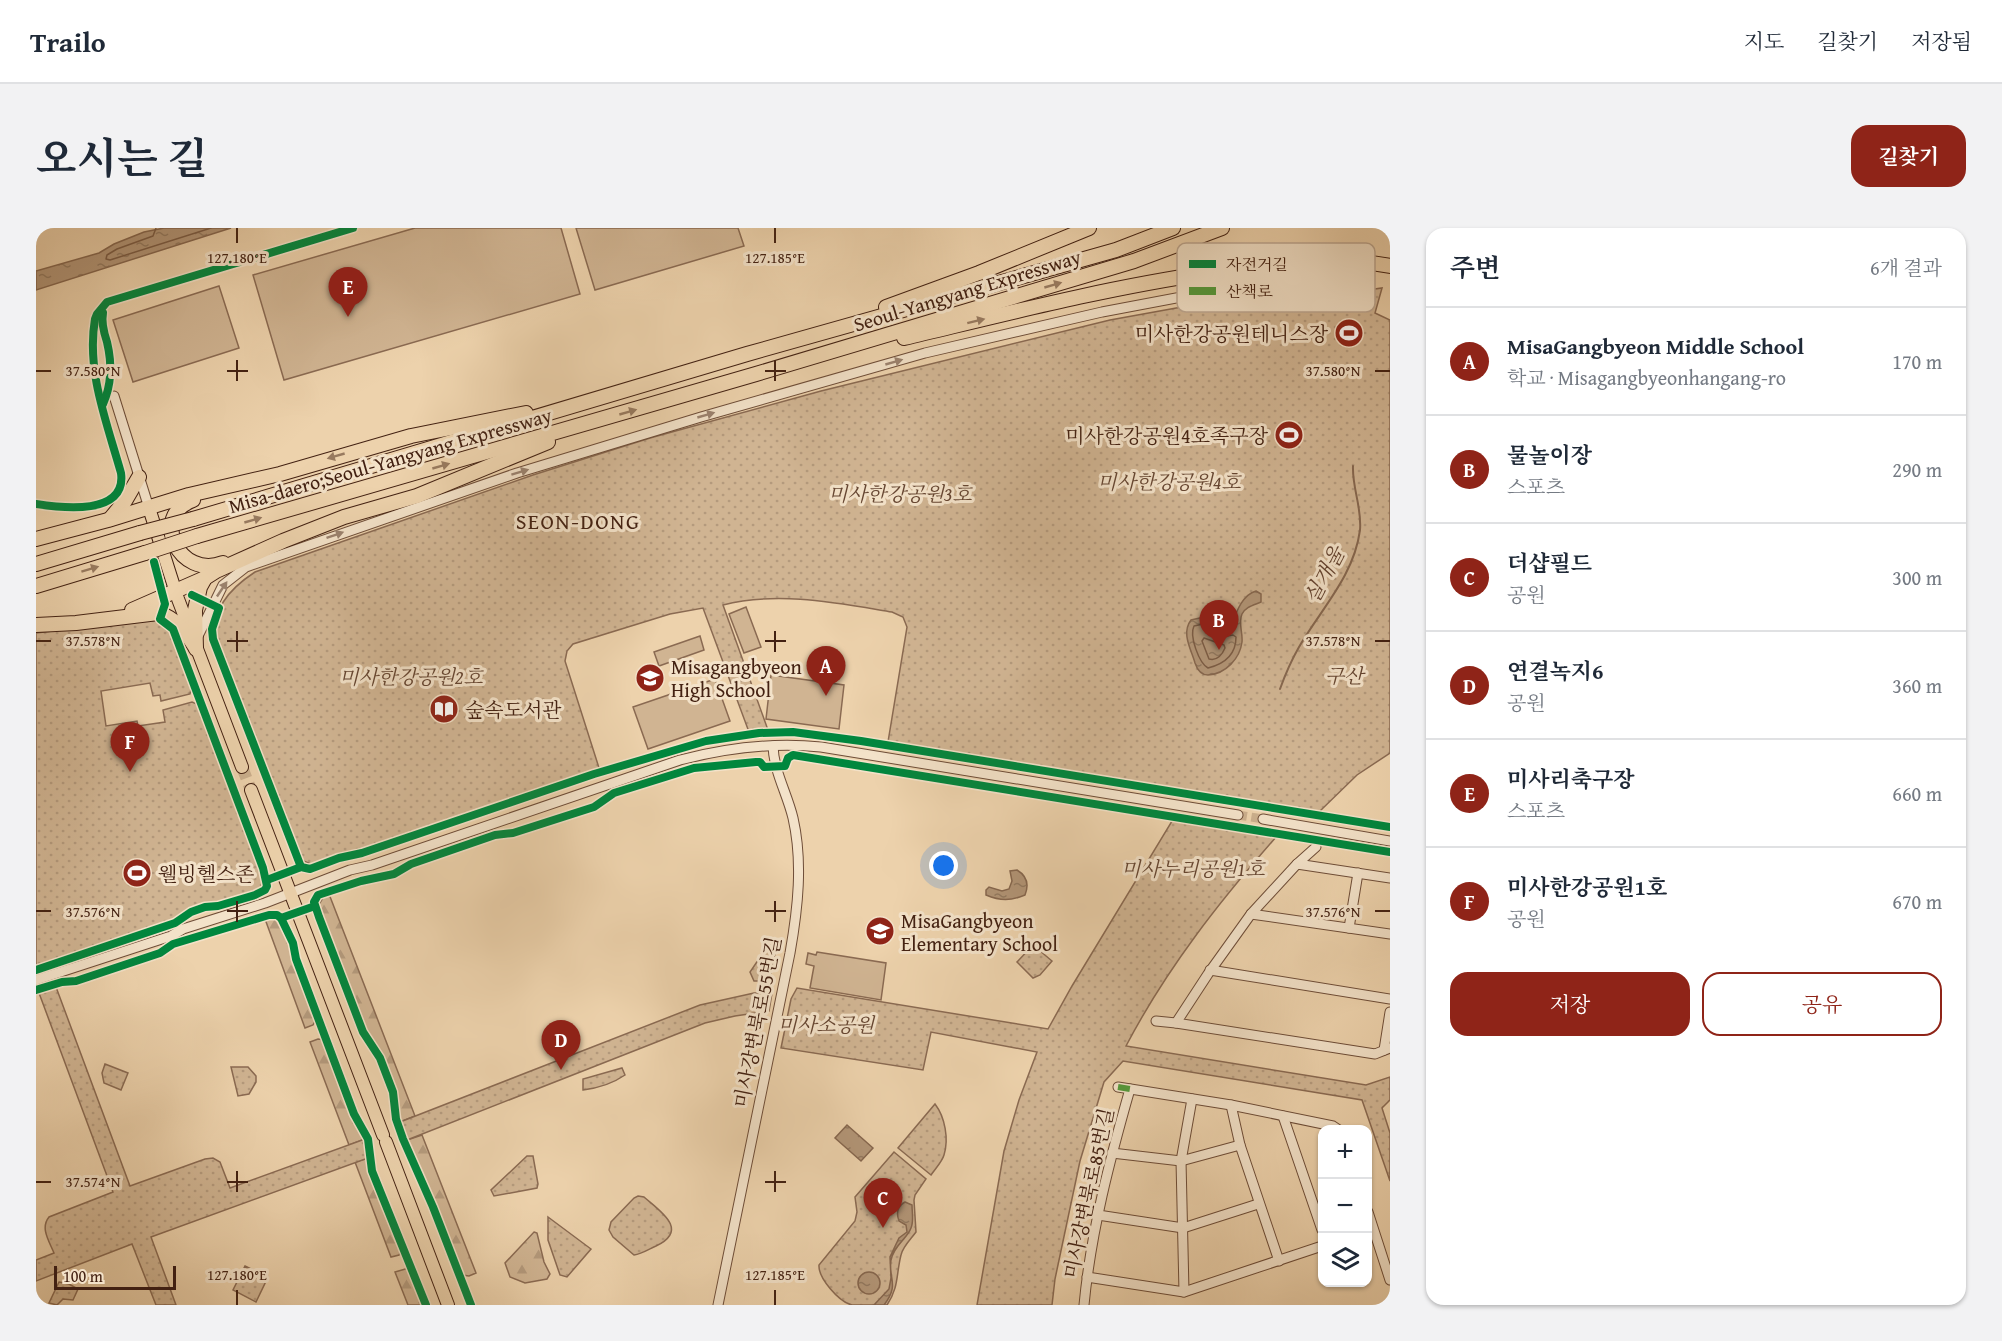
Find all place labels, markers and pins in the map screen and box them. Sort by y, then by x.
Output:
pin: E [328,268,368,317]
sports icon: 미사한강공원테니스장 [1333,317,1365,349]
place label: 미사한강공원테니스장 [1135,319,1329,348]
sports icon: 미사한강공원4호족구장 [1273,419,1305,451]
place label: 미사한강공원4호족구장 [1065,421,1269,450]
pin: B [1200,600,1238,650]
pin: A [806,646,846,696]
place label: Misagangbyeon High School [671,652,802,704]
school or university icon: Misagangbyeon High School [634,662,666,694]
library icon: 숲속도서관 [428,693,460,725]
place label: 숲속도서관 [465,695,562,724]
pin: F [110,722,149,772]
sports icon: 웰빙헬스존 [121,857,153,889]
place label: 웰빙헬스존 [158,859,255,888]
place label: MisaGangbyeon Elementary School [901,906,1058,958]
school or university icon: MisaGangbyeon Elementary School [864,915,896,947]
pin: D [542,1020,580,1070]
pin: C [864,1178,902,1228]

